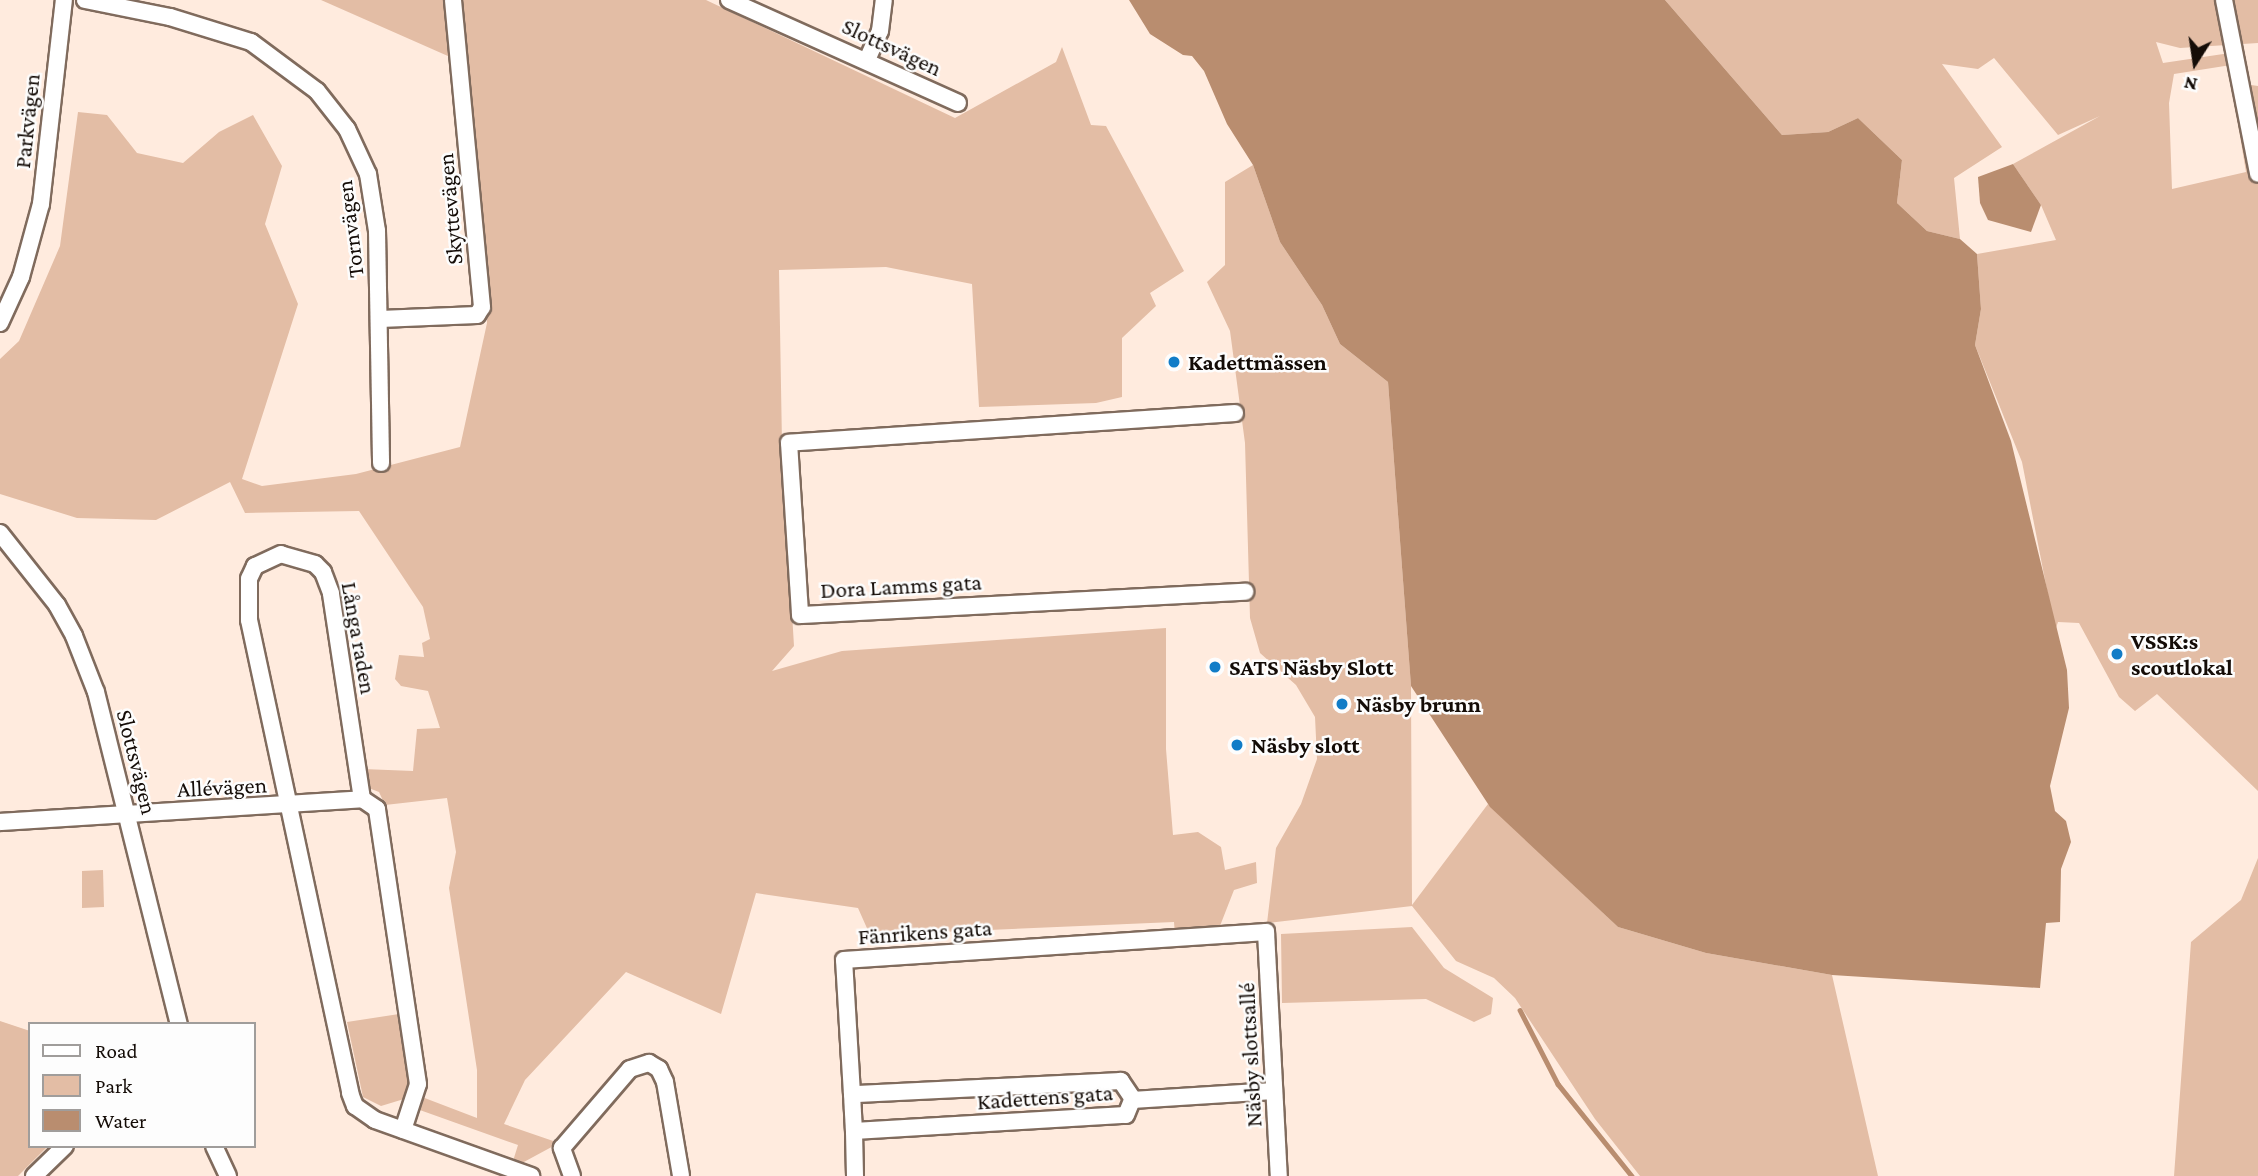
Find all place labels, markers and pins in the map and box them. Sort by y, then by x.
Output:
place label: Kadettmässen [1188,348,1327,376]
marker: Kadettmässen [1166,354,1182,370]
place label: VSSK:s scoutlokal [2131,627,2233,681]
marker: VSSK:s scoutlokal [2109,646,2125,662]
place label: SATS Näsby Slott [1229,653,1393,681]
marker: SATS Näsby Slott [1207,659,1223,675]
place label: Näsby brunn [1356,690,1481,718]
marker: Näsby brunn [1334,696,1350,712]
place label: Näsby slott [1251,731,1359,759]
marker: Näsby slott [1229,737,1245,753]

